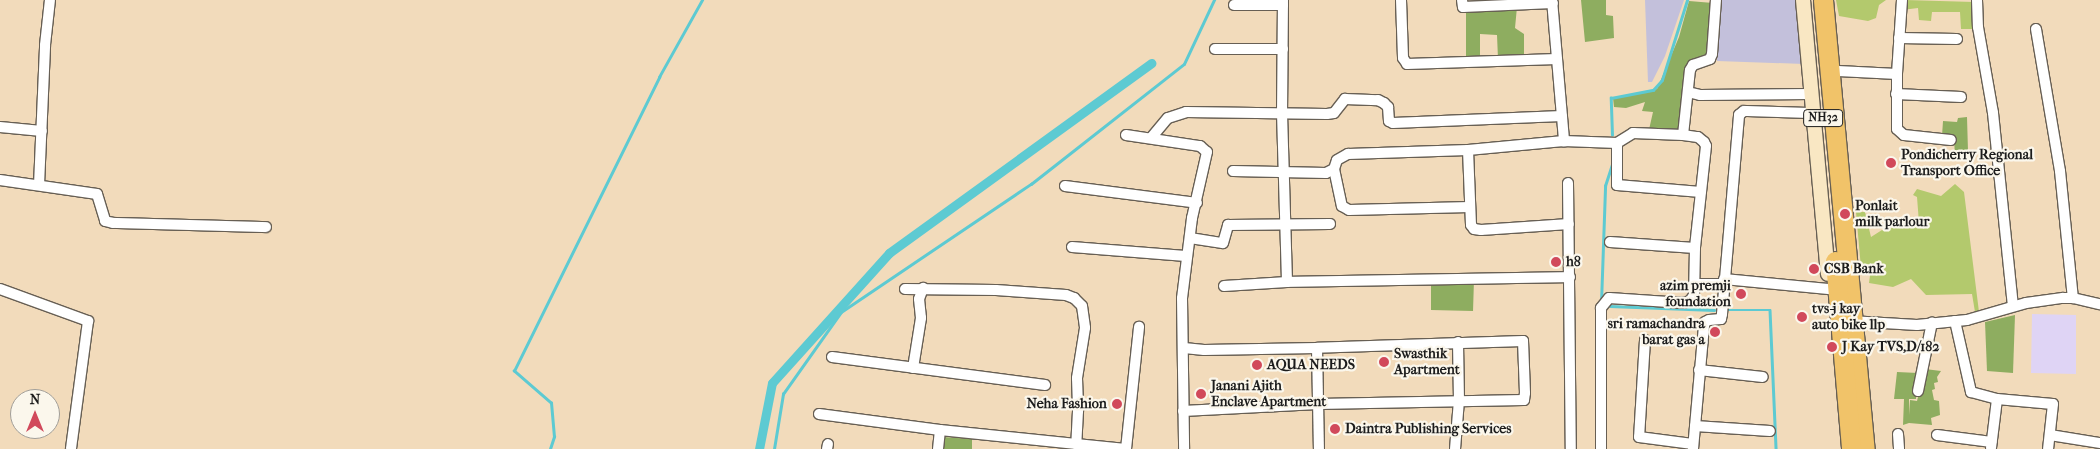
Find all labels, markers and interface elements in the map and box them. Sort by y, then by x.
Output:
road number: NH32 [1803,109,1843,128]
place label: Pondicherry Regional Transport Office [1901,147,2033,180]
marker: Pondicherry Regional Transport Office [1885,157,1897,169]
place label: Ponlait milk parlour [1855,198,1929,230]
marker: Ponlait milk parlour [1839,208,1851,220]
place label: h8 [1566,254,1581,270]
marker: h8 [1550,256,1562,268]
place label: CSB Bank [1824,261,1884,277]
marker: CSB Bank [1808,263,1820,275]
place label: azim premji foundation [1660,278,1731,310]
marker: azim premji foundation [1735,288,1747,300]
place label: tvs-j kay auto bike llp [1812,301,1885,334]
marker: tvs-j kay auto bike llp [1796,311,1808,323]
place label: sri ramachandra barat gas a [1608,316,1705,348]
marker: sri ramachandra barat gas a [1709,326,1721,338]
place label: J Kay TVS,D/182 [1842,339,1939,355]
marker: J Kay TVS,D/182 [1826,341,1838,353]
place label: Swasthik Apartment [1394,346,1460,378]
marker: Swasthik Apartment [1378,356,1390,368]
place label: AQUA NEEDS [1267,357,1355,373]
marker: AQUA NEEDS [1251,359,1263,371]
place label: Janani Ajith Enclave Apartment [1211,378,1326,411]
marker: Janani Ajith Enclave Apartment [1195,388,1207,400]
north arrow [10,389,60,439]
text: N [30,391,40,408]
place label: Neha Fashion [1026,396,1107,412]
marker: Neha Fashion [1111,398,1123,410]
place label: Daintra Publishing Services [1345,421,1511,437]
marker: Daintra Publishing Services [1329,423,1341,435]

